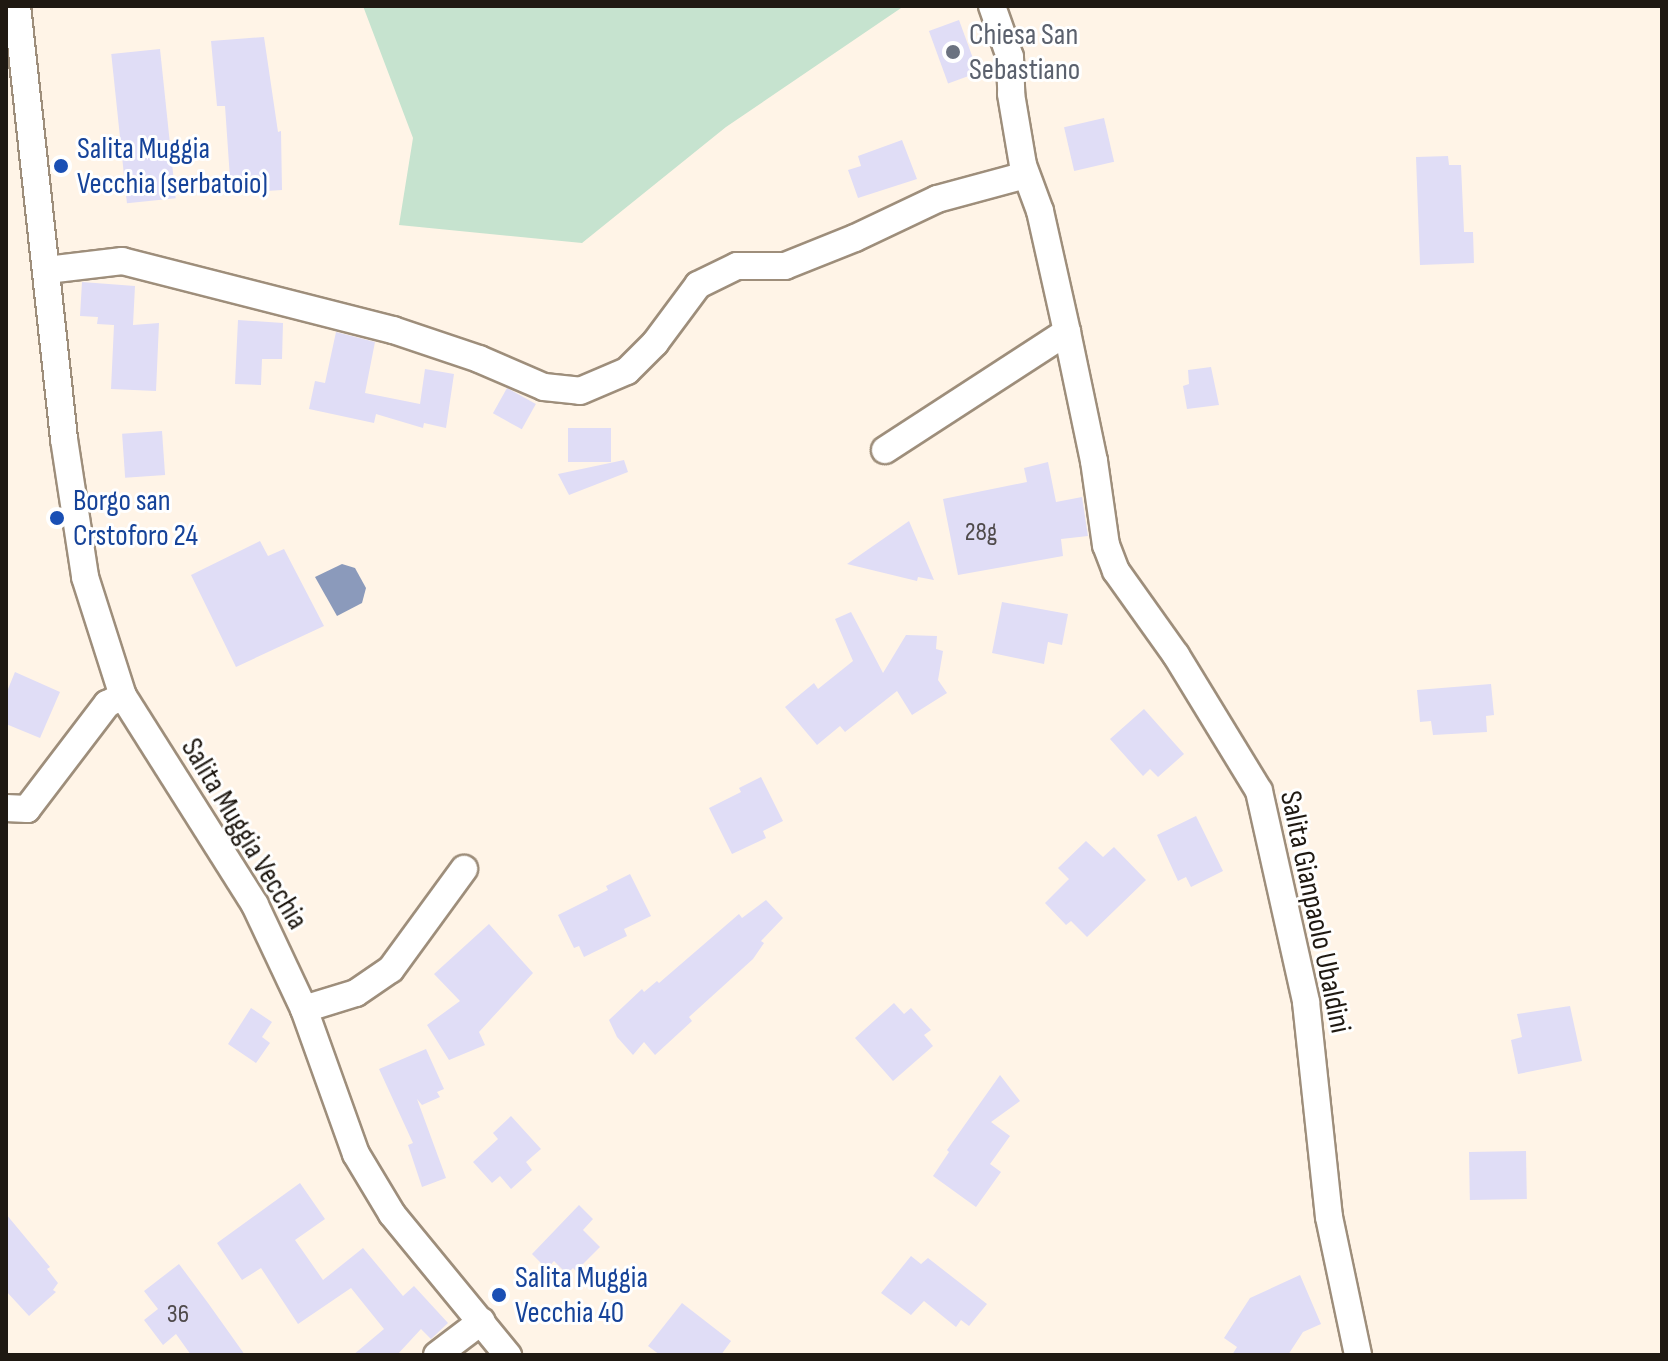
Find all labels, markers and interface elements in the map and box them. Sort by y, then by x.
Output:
place label: Chiesa San Sebastiano [969,17,1080,88]
marker: Chiesa San Sebastiano [944,43,962,61]
place label: Salita Muggia Vecchia (serbatoio) [77,131,268,202]
marker: Salita Muggia Vecchia (serbatoio) [52,157,70,175]
place label: Borgo san Crstoforo 24 [73,483,198,554]
marker: Borgo san Crstoforo 24 [48,509,66,527]
house number: 28g [965,517,997,549]
street label: Salita Muggia Vecchia [173,732,315,936]
street label: Salita Gianpaolo Ubaldini [1272,788,1358,1036]
place label: Salita Muggia Vecchia 40 [515,1260,648,1330]
marker: Salita Muggia Vecchia 40 [490,1286,508,1304]
house number: 36 [167,1299,189,1331]

